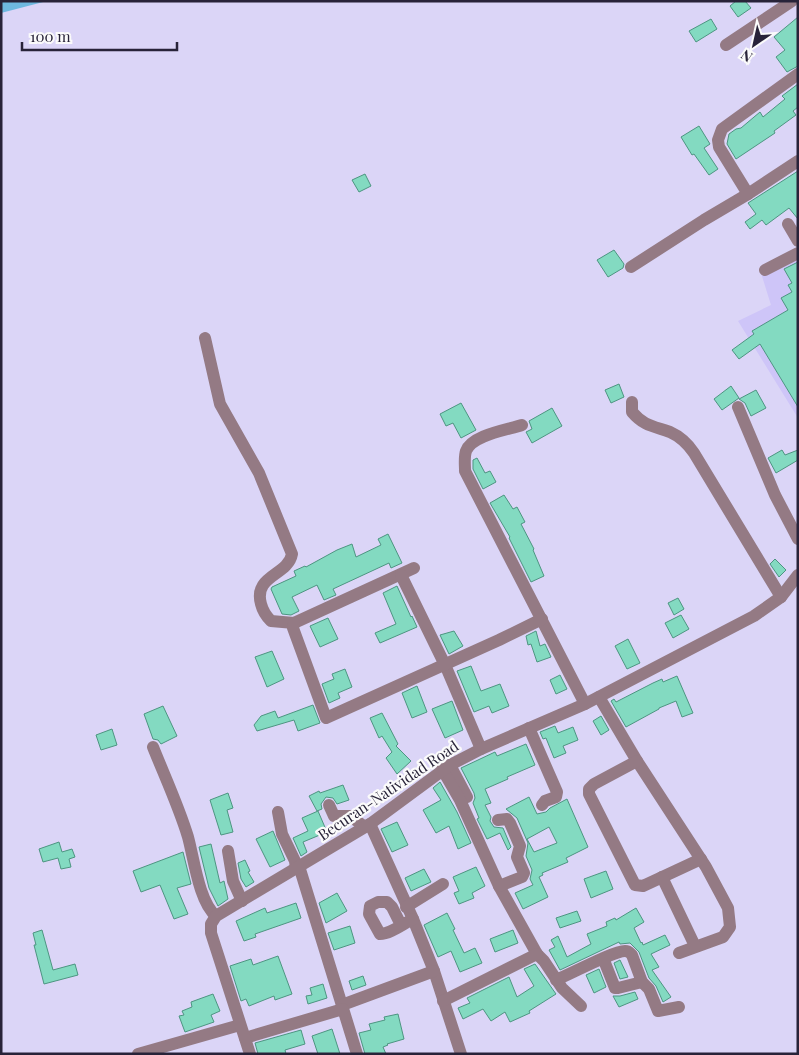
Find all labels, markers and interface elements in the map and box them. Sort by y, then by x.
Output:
scale bar [22,20,178,52]
north arrow [729,20,779,70]
text: 100 m [30,26,71,46]
text: N [737,45,756,67]
street label: Becuran-Natividad Road [314,735,462,845]

